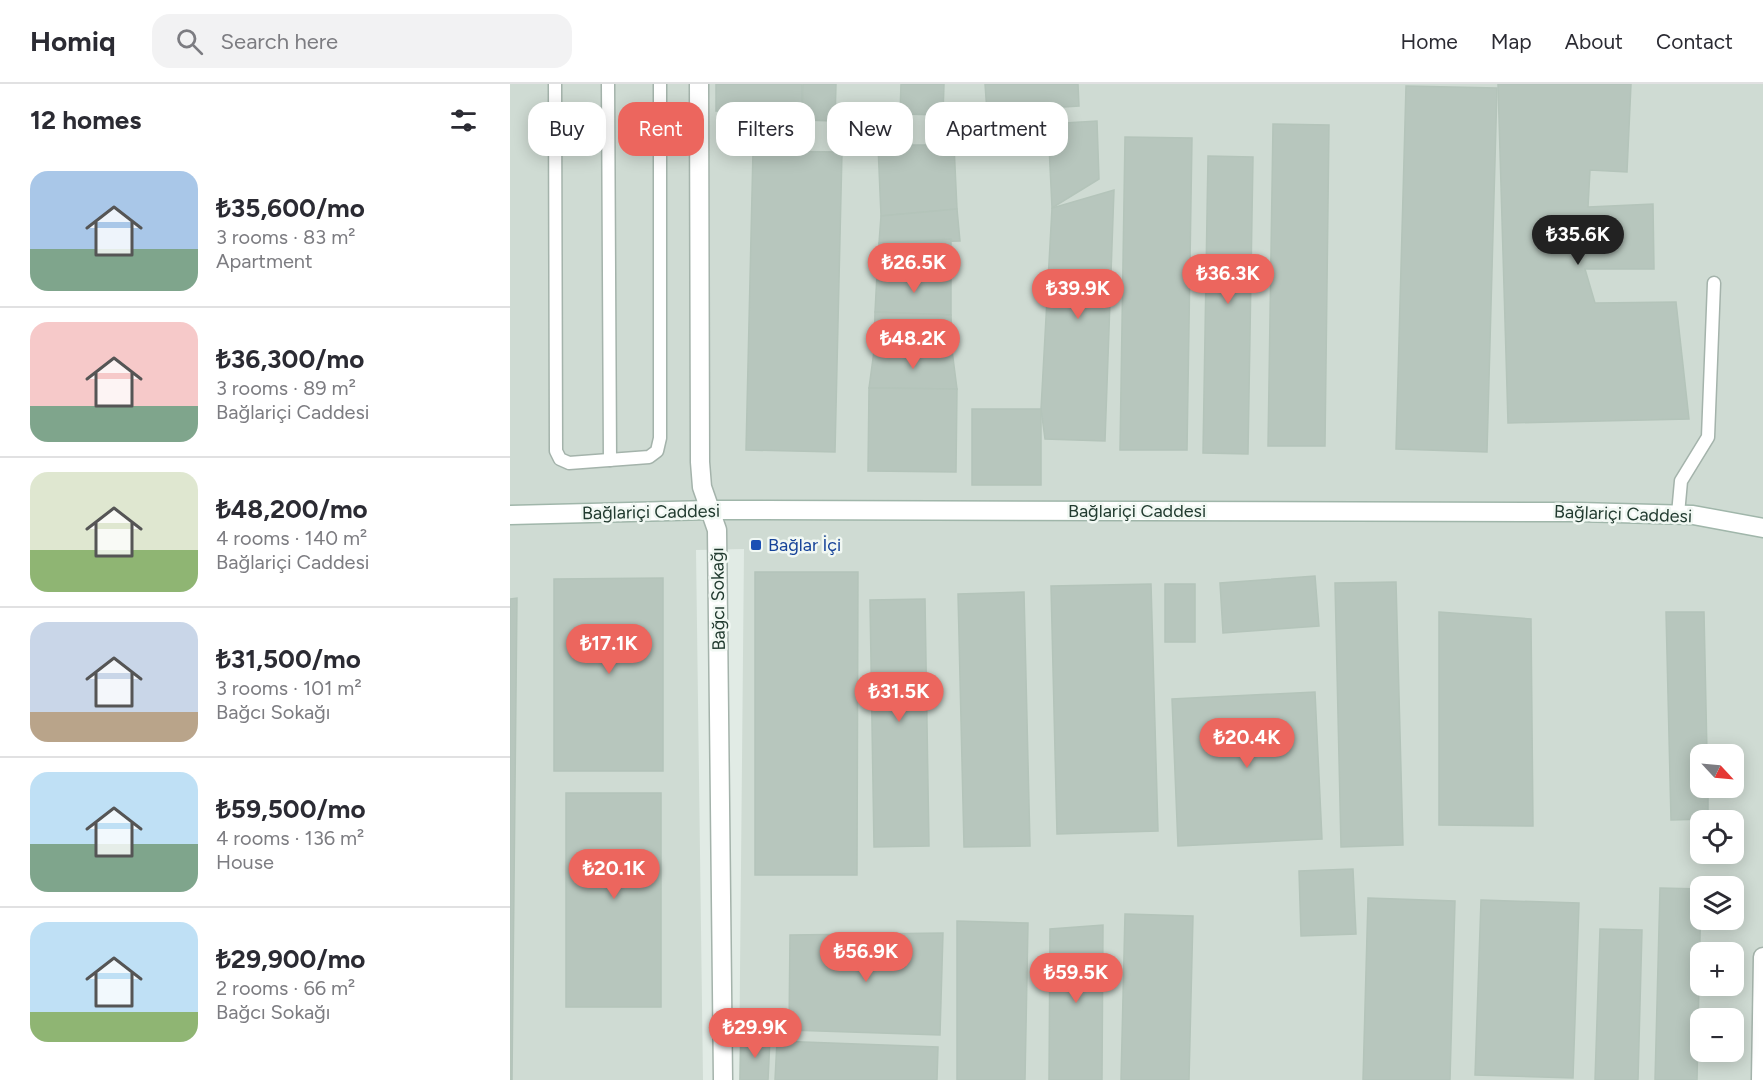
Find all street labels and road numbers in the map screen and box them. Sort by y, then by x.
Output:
street label: Bağlariçi Caddesi [582,500,720,524]
street label: Bağlariçi Caddesi [1068,500,1206,522]
street label: Bağlariçi Caddesi [1554,501,1692,527]
street label: Bağcı Sokağı [706,547,730,651]

